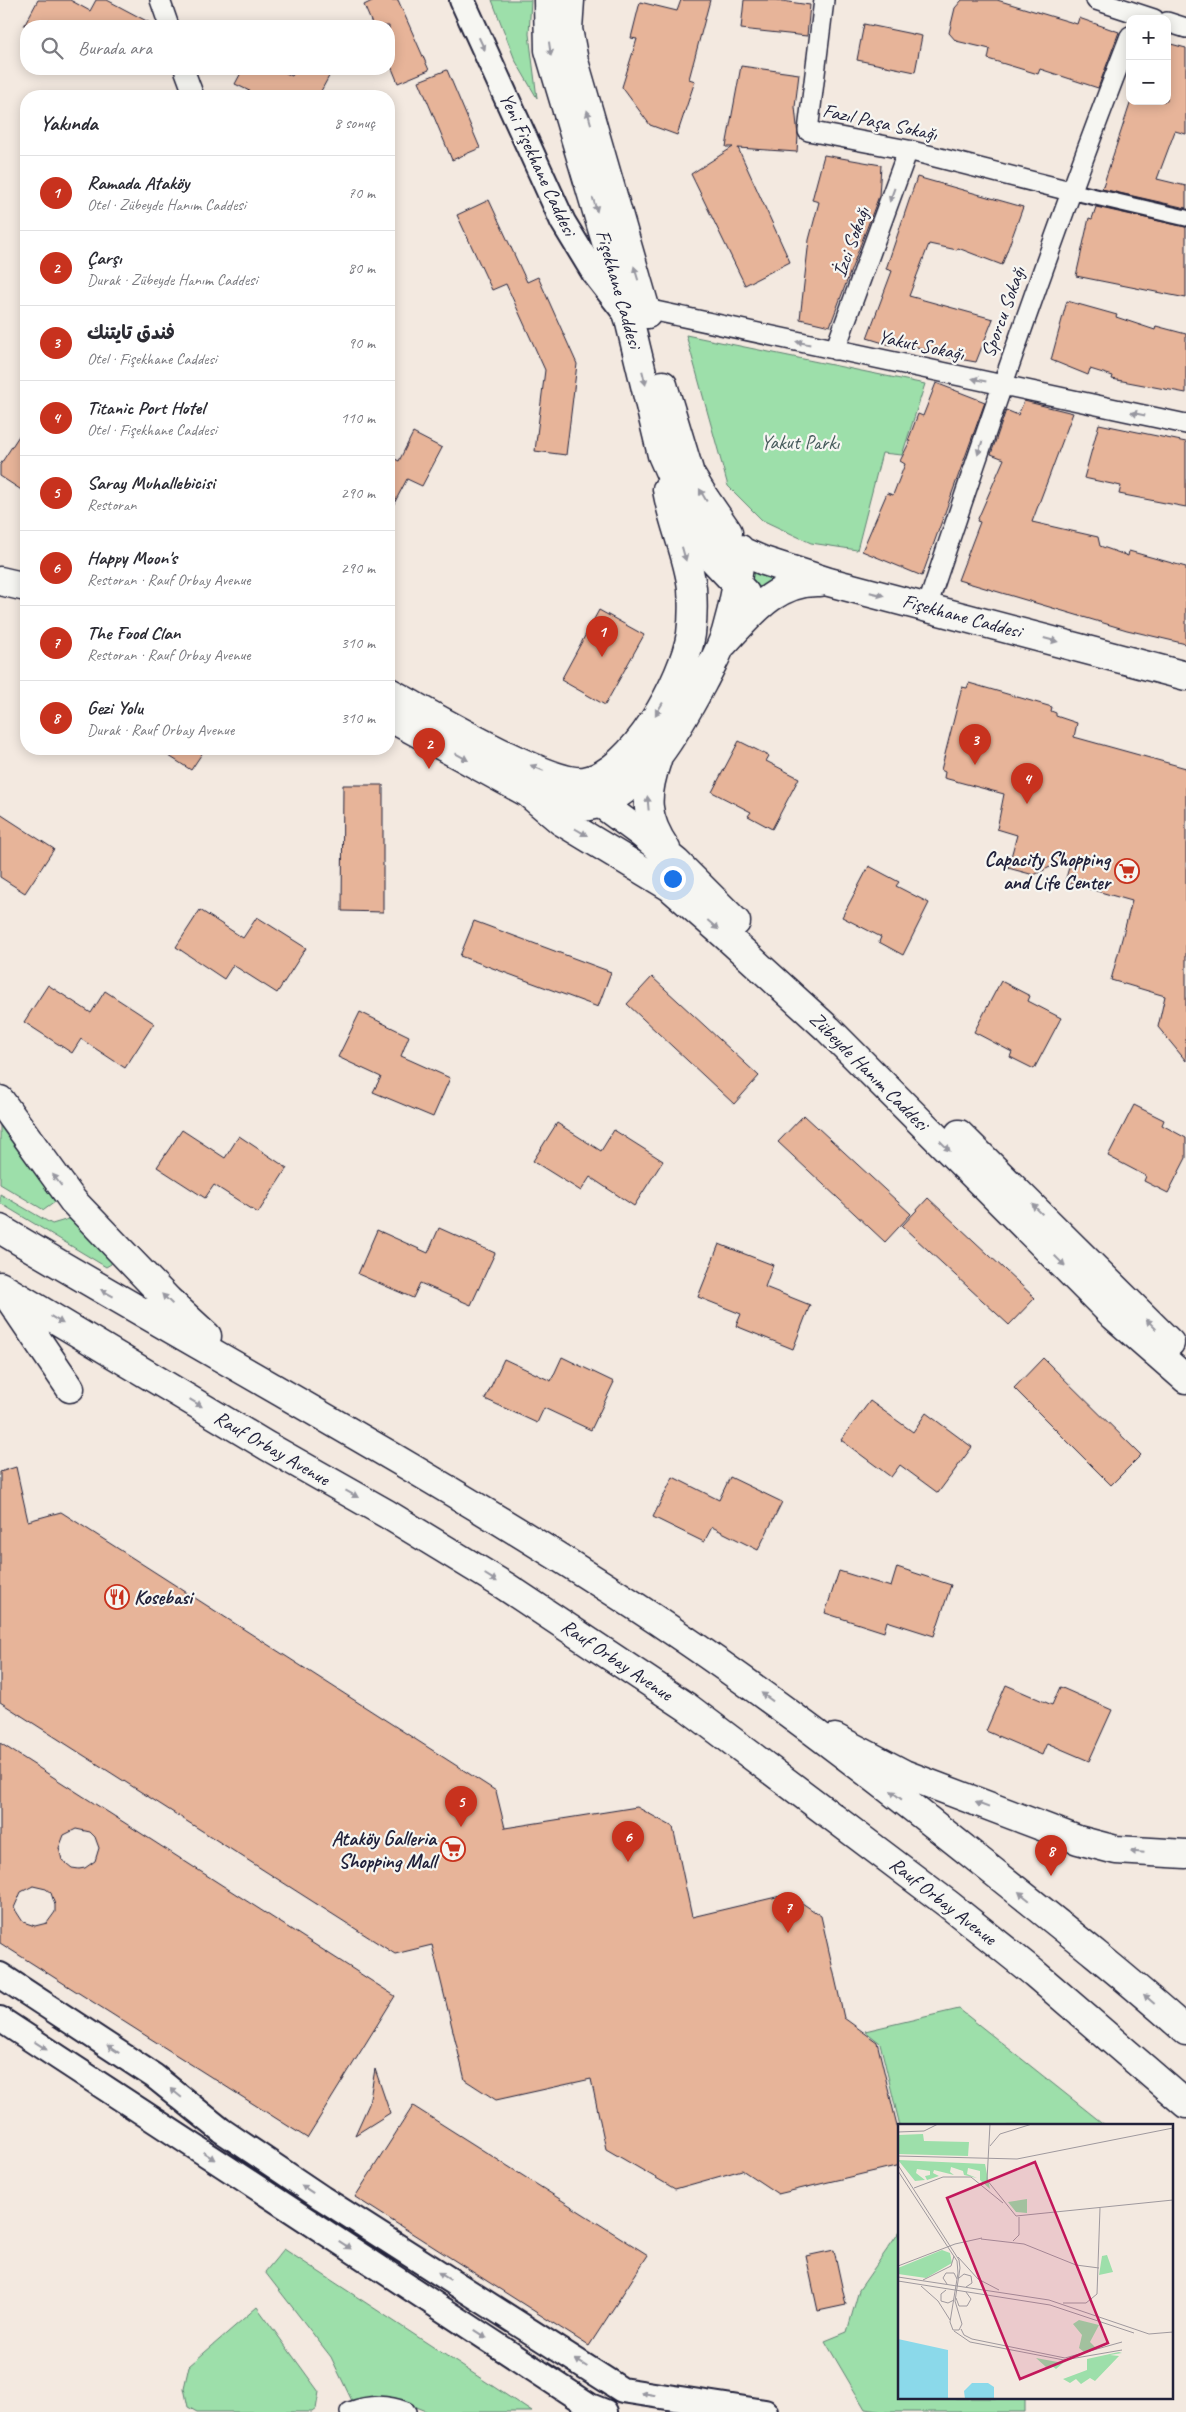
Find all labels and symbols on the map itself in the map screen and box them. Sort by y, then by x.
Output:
one-way arrow [479,37,487,51]
one-way arrow [546,41,554,57]
street label: Yeni Fişekhane Caddesi [494,88,583,242]
street label: Fazıl Paşa Sokağı [821,98,941,147]
one-way arrow [585,110,593,125]
one-way arrow [888,188,895,203]
one-way arrow [591,197,599,212]
street label: İzci Sokağı [827,202,876,281]
street label: Fişekhane Caddesi [590,227,648,353]
street label: Sporcu Sokağı [975,262,1031,361]
one-way arrow [631,266,639,281]
street label: Yakut Sokağı [876,324,967,367]
one-way arrow [795,338,811,346]
one-way arrow [640,370,648,385]
one-way arrow [972,376,987,384]
one-way arrow [1131,410,1146,418]
park label: Yakut Parkı [761,430,840,455]
one-way arrow [976,440,983,455]
one-way arrow [698,488,707,501]
one-way arrow [680,547,688,562]
street label: Fişekhane Caddesi [900,588,1026,644]
one-way arrow [869,590,884,598]
pin: 1 [586,616,618,657]
one-way arrow [1043,636,1058,644]
one-way arrow [655,702,664,715]
pin: 3 [959,724,991,765]
pin: 2 [413,728,445,769]
one-way arrow [455,753,470,761]
pin: 4 [1011,763,1043,804]
one-way arrow [530,764,544,772]
one-way arrow [644,795,652,811]
one-way arrow [574,828,588,836]
place label: Capacity Shopping and Life Center [984,847,1113,895]
supermarket icon: Capacity Shopping and Life Center [1114,858,1140,884]
your location [660,866,686,892]
one-way arrow [707,920,720,931]
street label: Zübeyde Hanım Caddesi [804,1006,935,1137]
one-way arrow [939,1140,951,1152]
one-way arrow [52,1173,62,1187]
one-way arrow [1031,1203,1043,1215]
one-way arrow [1053,1255,1065,1267]
one-way arrow [101,1288,114,1297]
one-way arrow [161,1293,173,1305]
one-way arrow [50,1315,63,1324]
one-way arrow [1146,1318,1158,1330]
one-way arrow [190,1399,203,1408]
street label: Rauf Orbay Avenue [210,1405,335,1492]
one-way arrow [344,1490,359,1498]
one-way arrow [484,1573,498,1582]
restaurant icon: Kosebasi [104,1584,130,1610]
place label: Kosebasi [134,1585,195,1610]
street label: Rauf Orbay Avenue [556,1614,679,1707]
one-way arrow [761,1692,774,1702]
pin: 5 [445,1786,477,1827]
one-way arrow [890,1790,903,1801]
one-way arrow [975,1801,990,1808]
pin: 6 [612,1821,644,1862]
place label: Ataköy Galleria Shopping Mall [331,1826,440,1874]
pin: 8 [1035,1835,1067,1876]
supermarket icon: Ataköy Galleria Shopping Mall [440,1836,466,1862]
one-way arrow [1129,1848,1145,1856]
street label: Rauf Orbay Avenue [884,1851,1003,1952]
one-way arrow [1018,1891,1031,1902]
pin: 7 [772,1892,804,1933]
one-way arrow [1143,1994,1156,2005]
one-way arrow [34,2041,47,2050]
one-way arrow [107,2044,120,2054]
one-way arrow [169,2088,182,2099]
inset map [898,2124,1174,2400]
one-way arrow [203,2151,216,2161]
one-way arrow [300,2184,314,2193]
one-way arrow [338,2240,352,2250]
one-way arrow [437,2271,450,2281]
one-way arrow [474,2330,488,2339]
one-way arrow [574,2359,588,2368]
one-way arrow [639,2389,655,2397]

